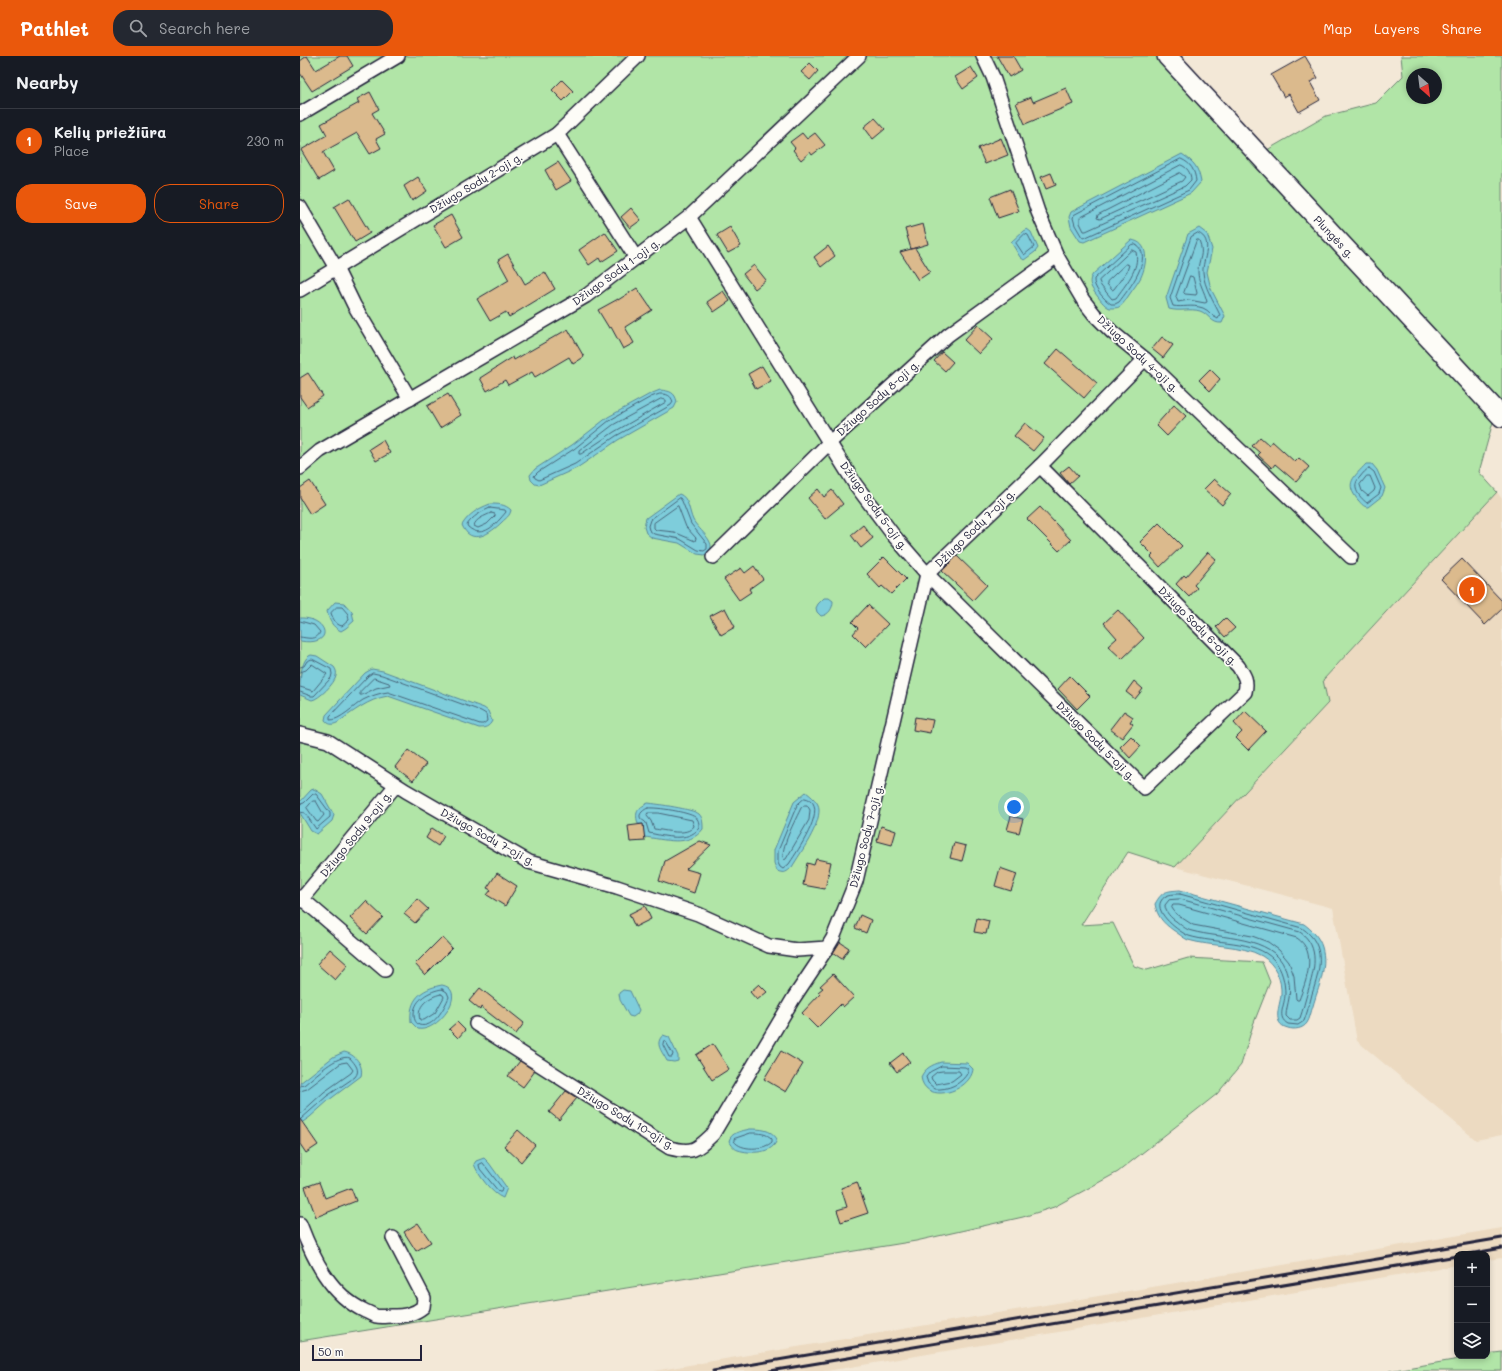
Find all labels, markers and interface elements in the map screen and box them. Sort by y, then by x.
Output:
search box [113,10,393,46]
text: Pathlet [20,16,89,41]
icon: search [127,17,149,39]
text: Search here [159,18,250,38]
text: Map [1323,19,1352,38]
text: Layers [1374,19,1420,38]
text: Share [1442,19,1482,38]
north arrow [1406,68,1442,104]
text: Nearby [16,71,78,93]
text: Kelių priežiūra [54,122,166,142]
text: 1 [26,132,32,149]
text: 230 m [247,132,284,149]
text: Place [54,142,89,159]
street label: Džiugo Sodų 2-oji g. [426,149,525,216]
button: Save [16,184,146,223]
button: Share [154,184,284,223]
street label: Plungės g. [1311,212,1358,261]
street label: Džiugo Sodų 1-oji g. [569,235,663,309]
street label: Džiugo Sodų 4-oji g. [1094,312,1182,395]
street label: Džiugo Sodų 8-oji g. [833,356,922,439]
street label: Džiugo Sodų 5-oji g. [837,458,912,553]
street label: Džiugo Sodų 7-oji g. [931,485,1018,570]
pin: 1 [1459,575,1485,605]
street label: Džiugo Sodų 6-oji g. [1155,583,1241,669]
street label: Džiugo Sodų 5-oji g. [1053,698,1139,784]
street label: Džiugo Sodų 7-oji g. [845,783,886,889]
street label: Džiugo Sodų 9-oji g. [316,788,395,880]
your location [1004,797,1024,817]
street label: Džiugo Sodų 7-oji g. [438,804,538,869]
street label: Džiugo Sodų 10-oji g. [574,1082,678,1153]
map controls [1454,1251,1490,1359]
button: + [1454,1251,1490,1287]
button: − [1454,1287,1490,1323]
button: layers [1454,1323,1490,1359]
scale bar [312,1343,422,1362]
text: 50 m [318,1344,344,1359]

